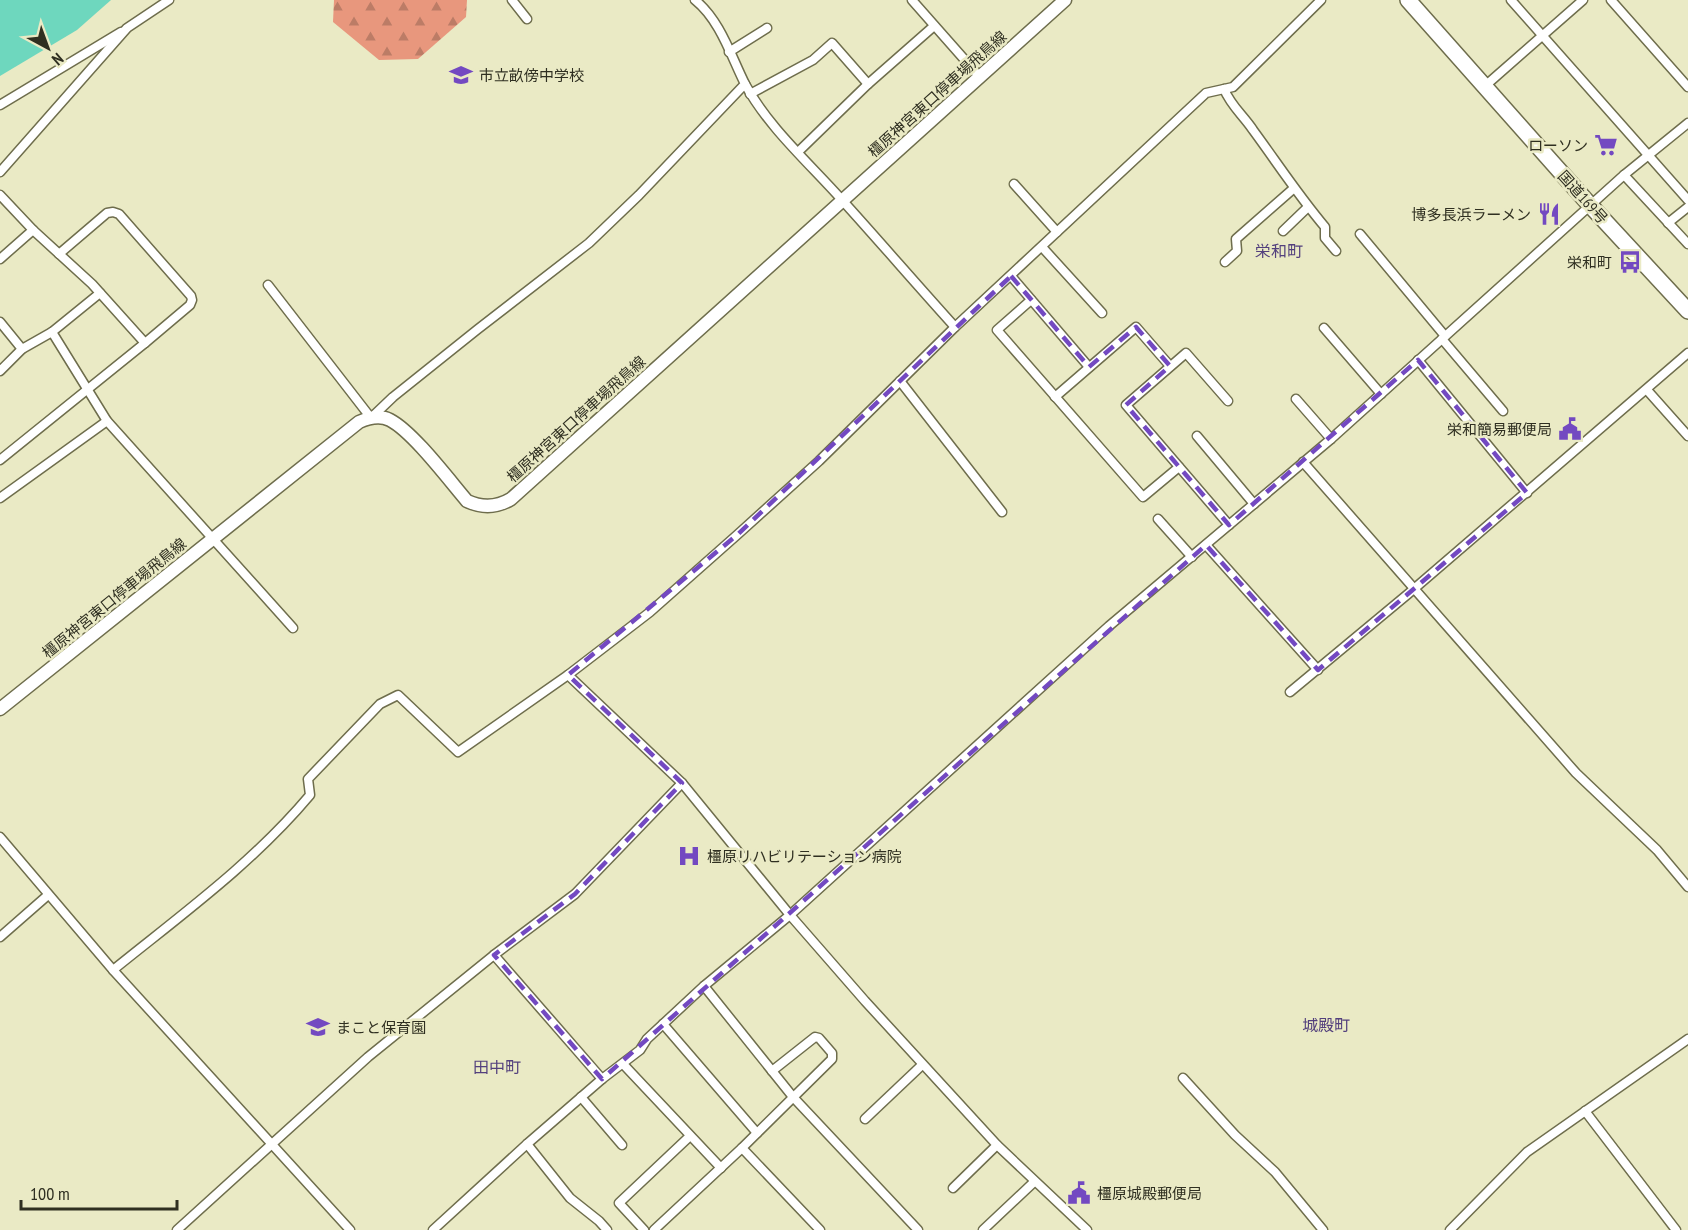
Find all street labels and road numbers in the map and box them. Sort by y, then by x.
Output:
street label: 橿原神宮東口停車場飛鳥線 [864,27,1010,161]
street label: 国道169号 [1554,166,1612,228]
street label: 橿原神宮東口停車場飛鳥線 [503,352,649,486]
street label: 橿原神宮東口停車場飛鳥線 [38,534,190,662]

